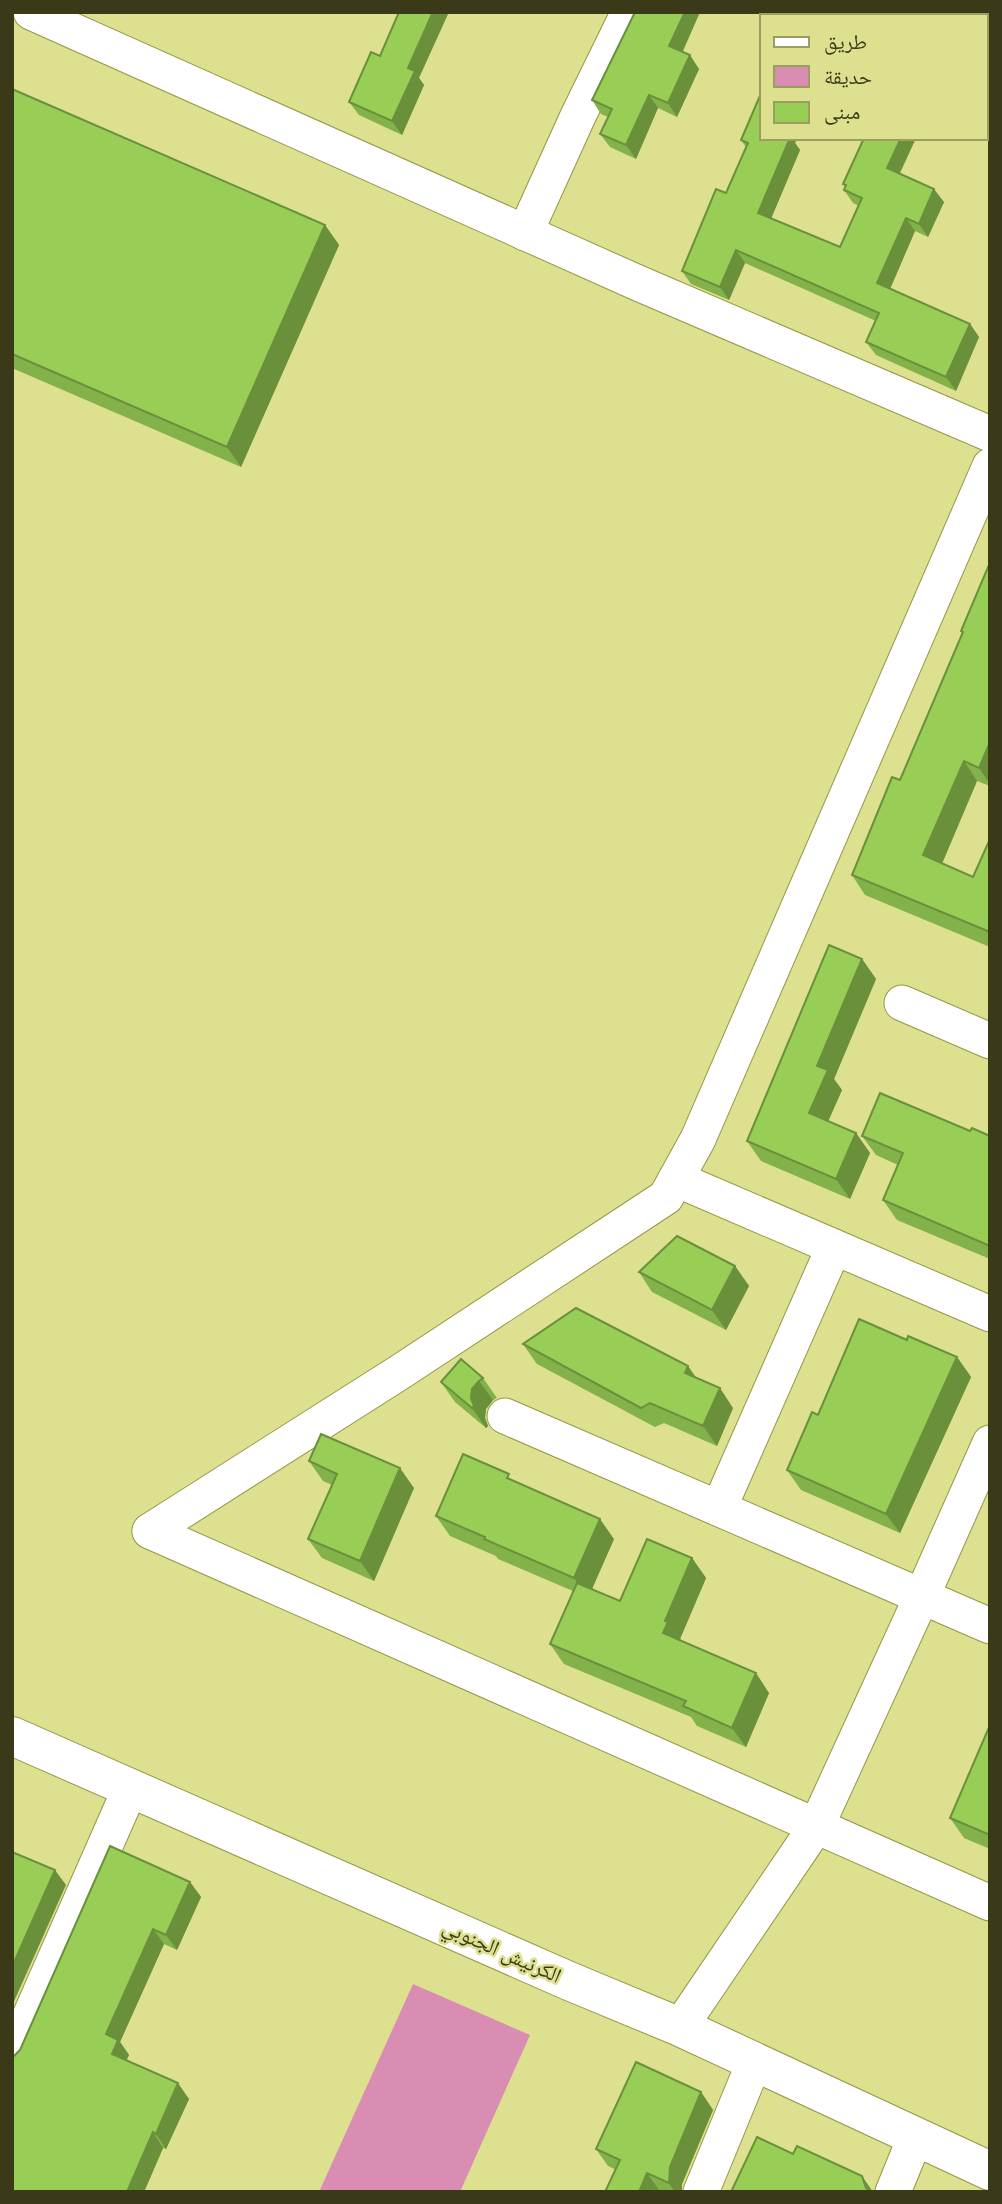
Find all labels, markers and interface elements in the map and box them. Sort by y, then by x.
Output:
legend [760,14,988,140]
text: طريق [824,27,867,56]
text: حديقة [824,62,872,91]
text: مبنى [824,97,860,126]
street label: الكرنيش الجنوبي [437,1911,566,1992]

